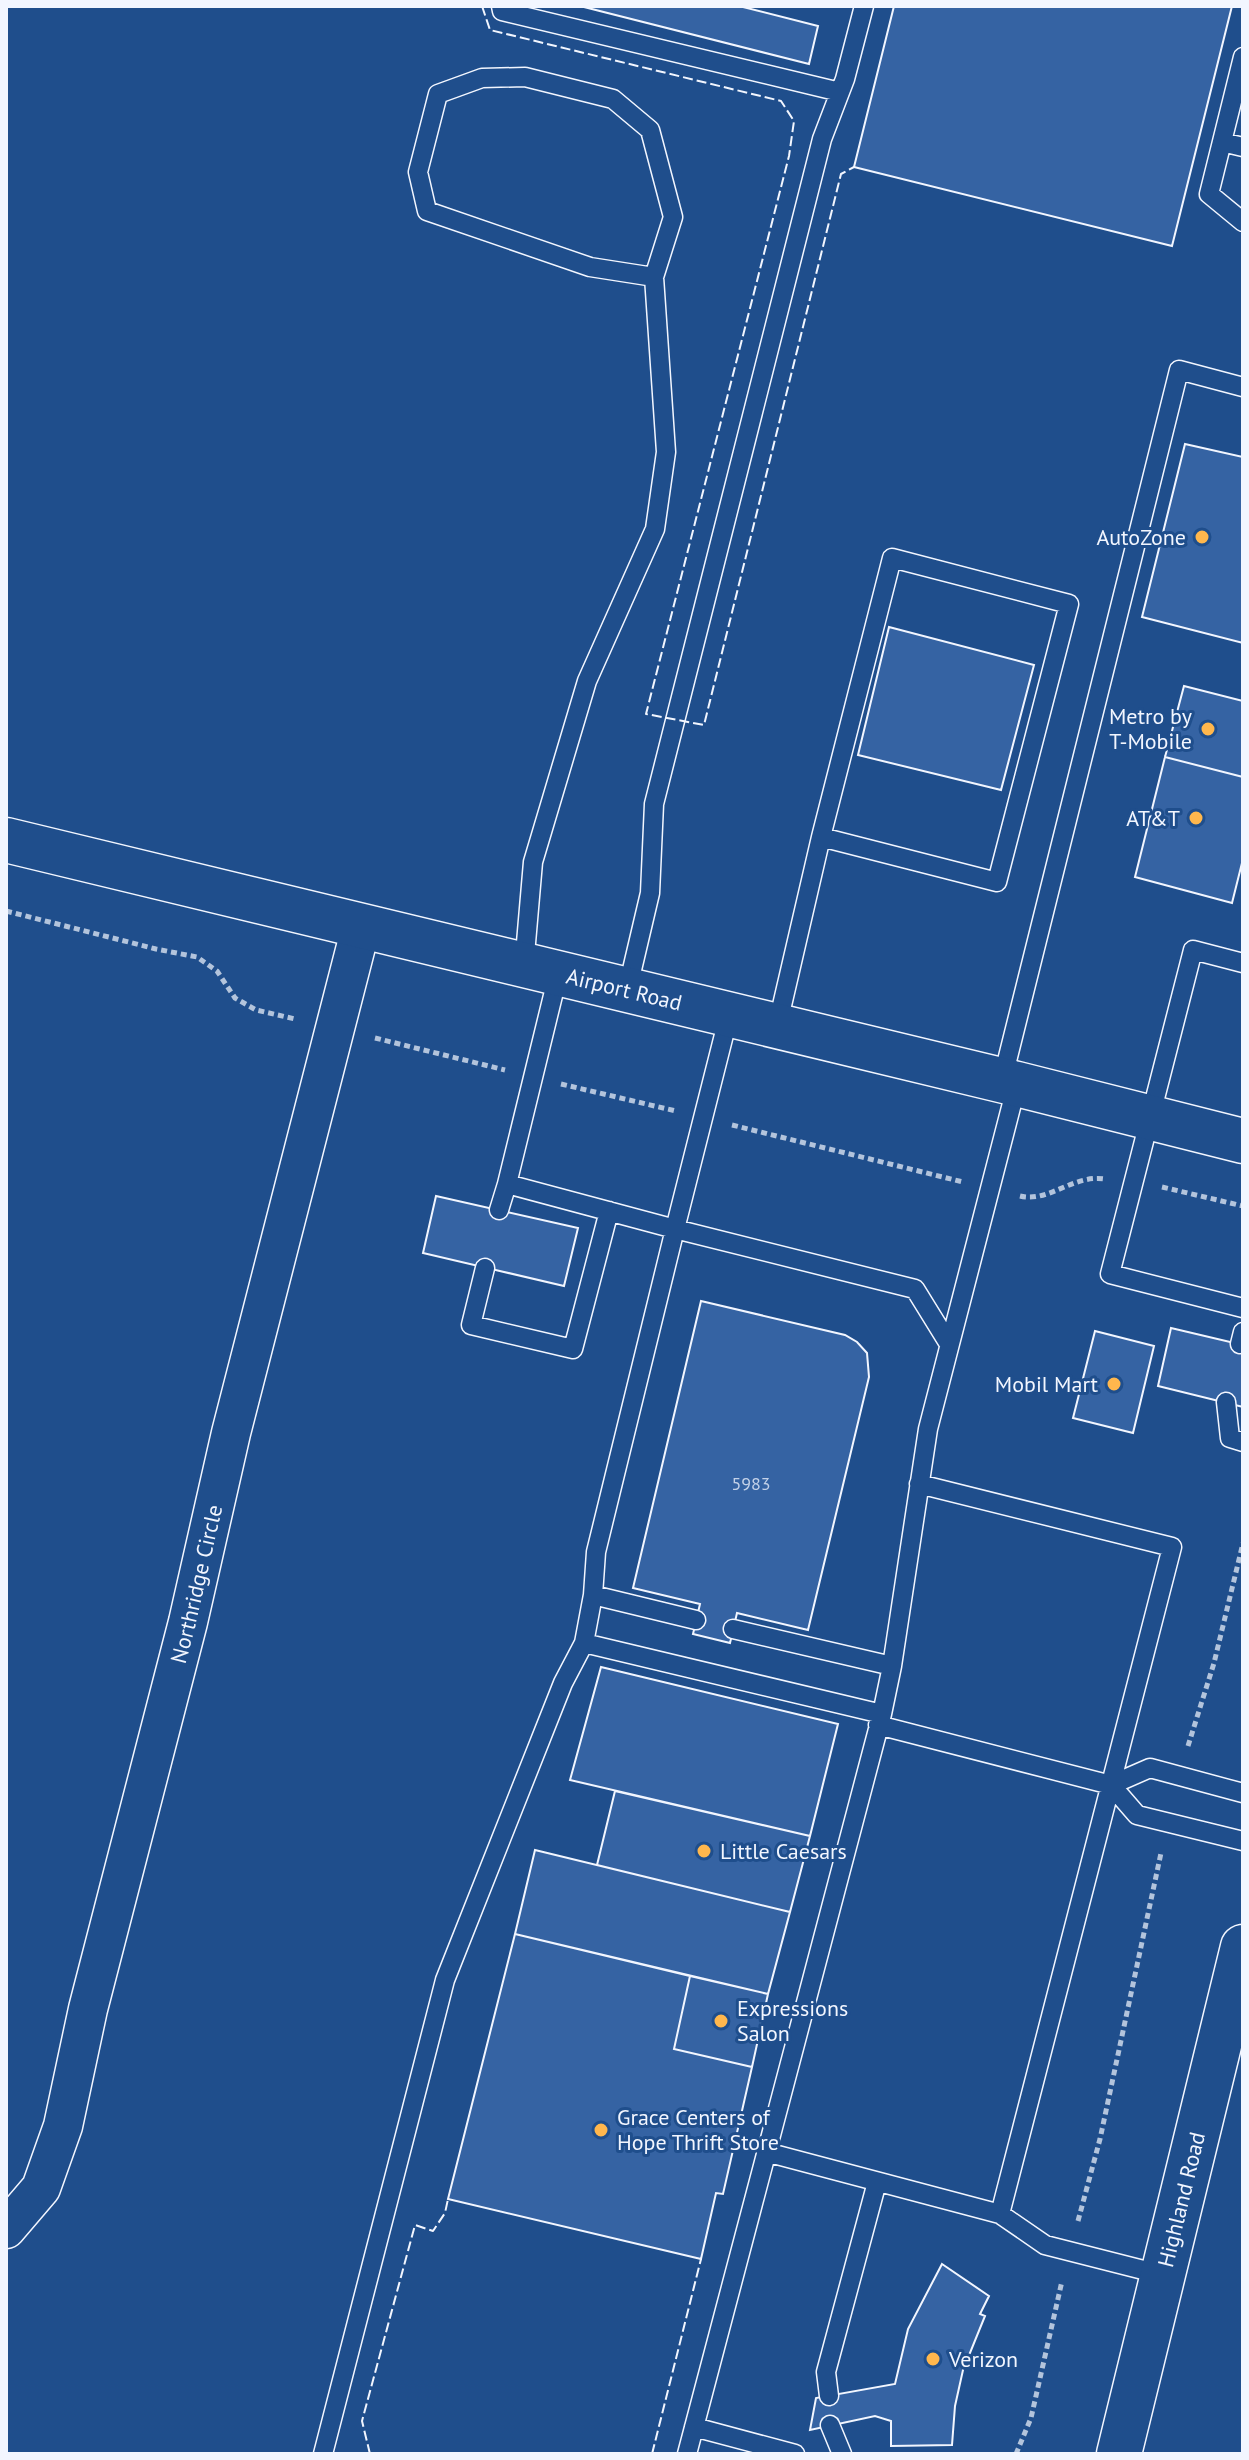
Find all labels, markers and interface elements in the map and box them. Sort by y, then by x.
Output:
place label: AutoZone [1096,523,1186,551]
marker: AutoZone [1193,528,1211,546]
place label: Metro by T-Mobile [1109,702,1193,755]
marker: Metro by T-Mobile [1199,720,1217,738]
place label: AT&T [1126,804,1180,832]
marker: AT&T [1187,809,1205,827]
street label: Airport Road [564,962,685,1017]
place label: Mobil Mart [995,1370,1099,1398]
marker: Mobil Mart [1105,1375,1123,1393]
house number: 5983 [731,1472,771,1495]
street label: Northridge Circle [164,1502,228,1666]
place label: Little Caesars [720,1837,847,1865]
marker: Little Caesars [695,1842,713,1860]
place label: Expressions Salon [737,1994,848,2047]
marker: Expressions Salon [712,2012,730,2030]
place label: Grace Centers of Hope Thrift Store [617,2103,779,2156]
marker: Grace Centers of Hope Thrift Store [592,2121,610,2139]
street label: Highland Road [1151,2129,1211,2270]
place label: Verizon [948,2345,1018,2373]
marker: Verizon [924,2350,942,2368]

